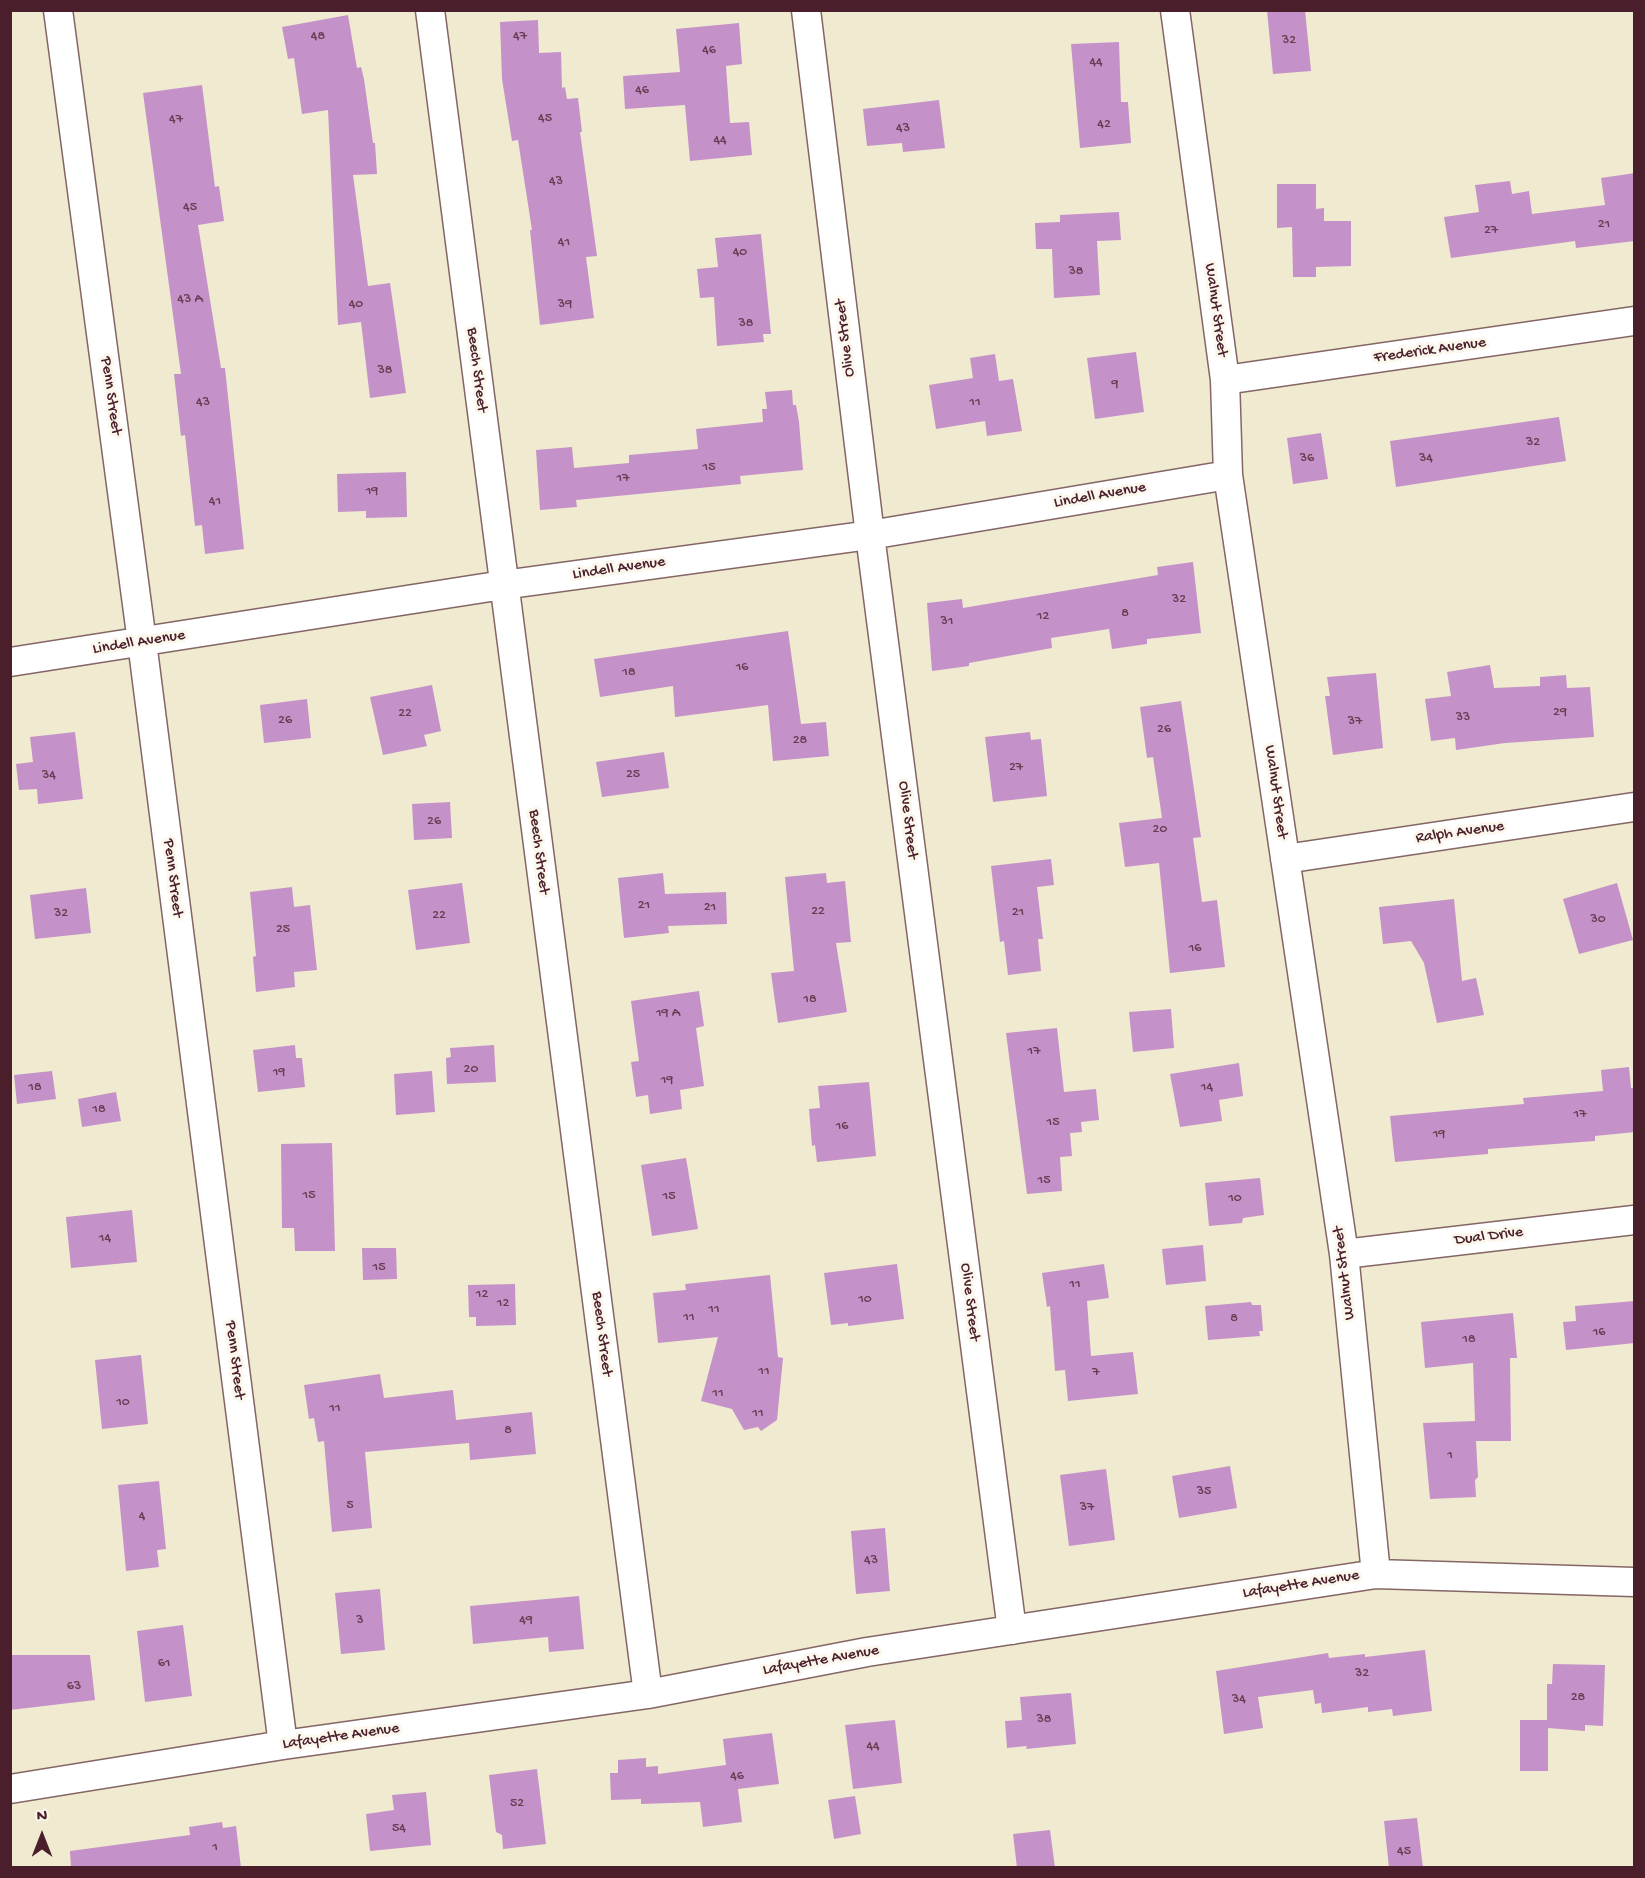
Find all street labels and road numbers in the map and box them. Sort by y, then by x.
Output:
street label: Walnut Street [1199,262,1231,358]
street label: Olive Street [832,298,860,378]
street label: Beech Street [461,327,491,413]
street label: Frederick Avenue [1373,334,1487,368]
street label: Penn Street [95,356,125,436]
street label: Lindell Avenue [1052,478,1148,514]
street label: Lindell Avenue [571,553,667,585]
street label: Lindell Avenue [91,626,187,660]
street label: Walnut Street [1259,744,1291,840]
street label: Olive Street [893,780,921,860]
street label: Beech Street [523,809,553,895]
street label: Ralph Avenue [1415,817,1505,849]
street label: Penn Street [158,838,186,918]
street label: Dual Drive [1454,1223,1524,1251]
street label: Walnut Street [1330,1225,1360,1321]
street label: Olive Street [955,1262,983,1342]
street label: Beech Street [586,1291,616,1377]
street label: Penn Street [220,1320,248,1400]
street label: Lafayette Avenue [1241,1566,1361,1604]
street label: Lafayette Avenue [761,1641,881,1681]
street label: Lafayette Avenue [281,1719,401,1755]

